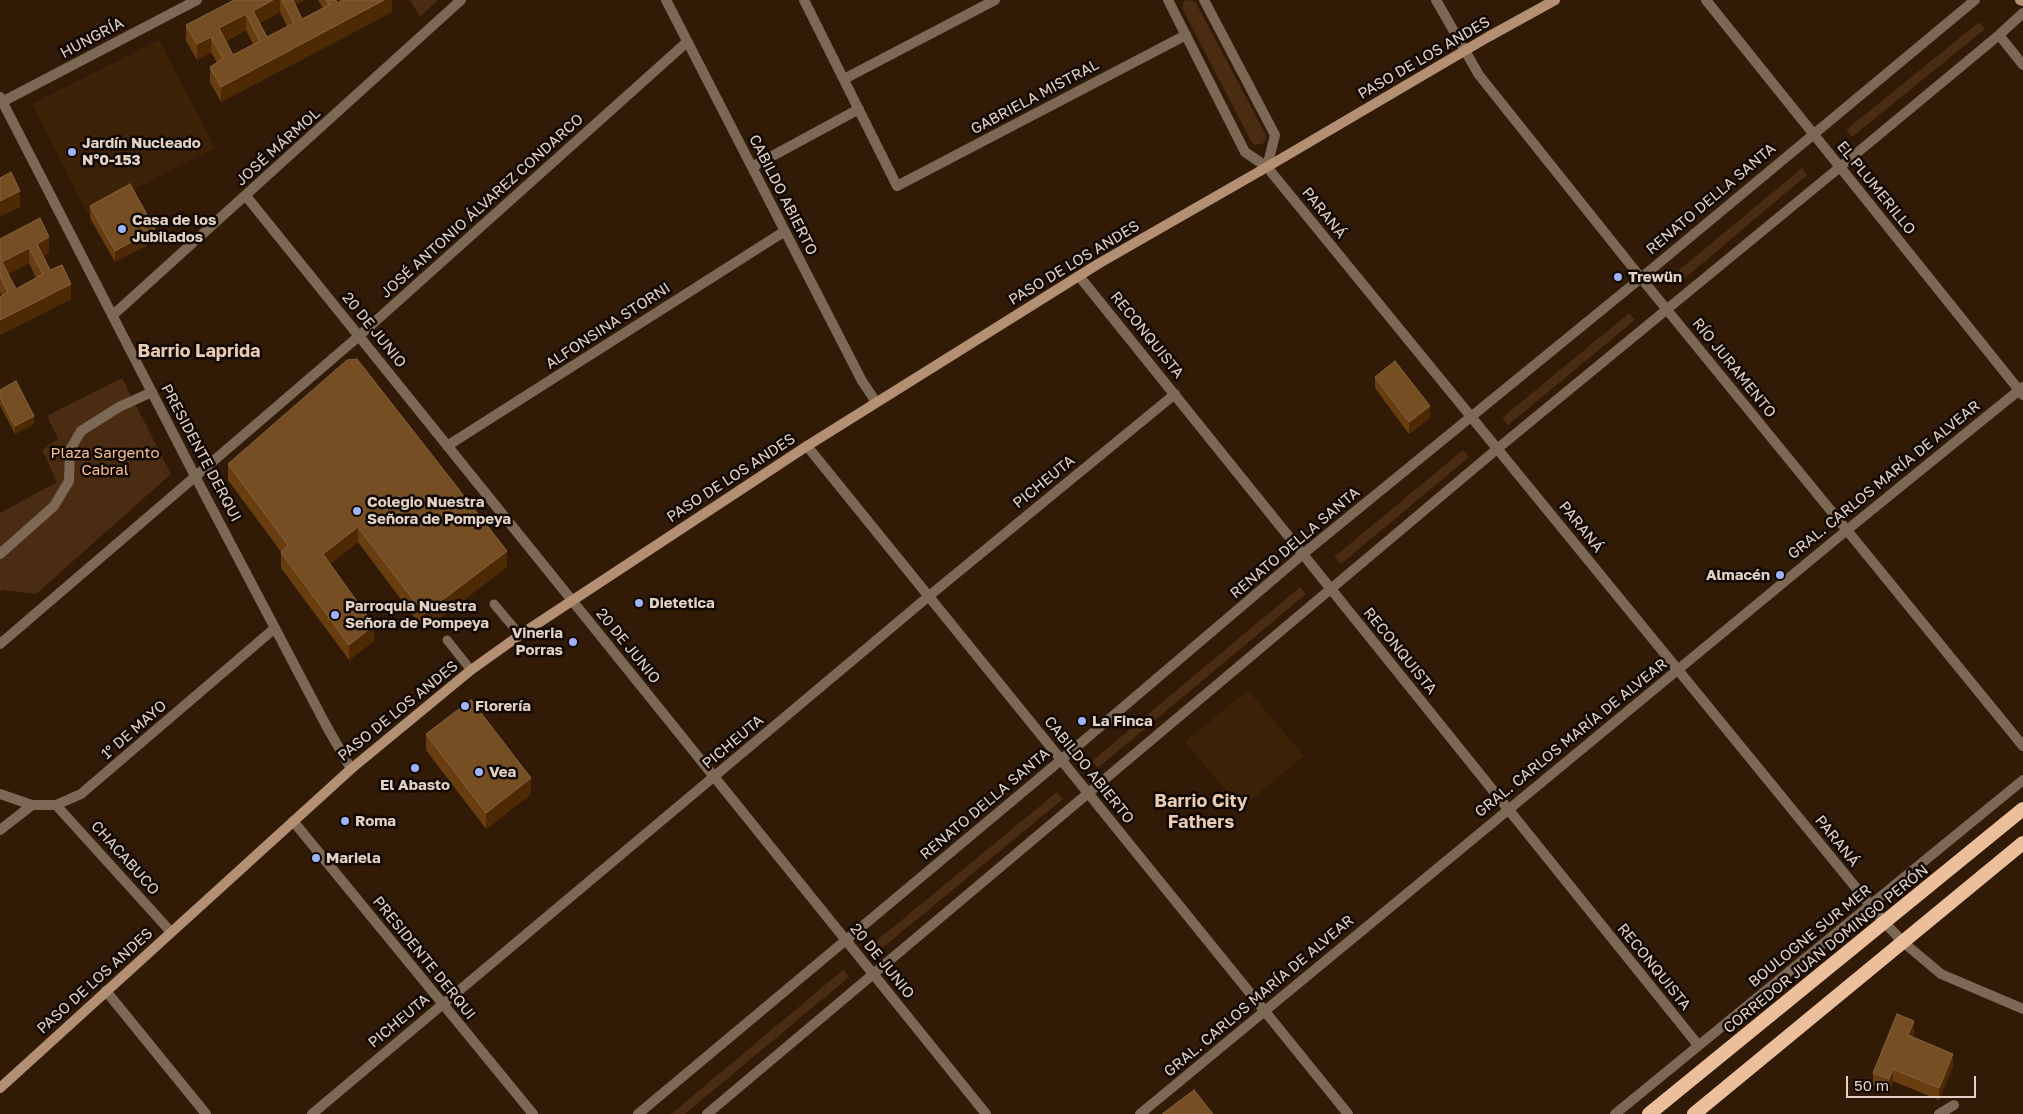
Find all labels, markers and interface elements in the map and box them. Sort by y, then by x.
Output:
street label: PASO DE LOS ANDES [1355,13,1493,103]
street label: HUNGRÍA [57,14,127,62]
street label: GABRIELA MISTRAL [968,56,1102,138]
street label: JOSÉ MÁRMOL [232,104,324,190]
street label: JOSÉ ANTONIO ÁLVAREZ CONDARCO [377,110,587,302]
street label: CABILDO ABIERTO [745,132,821,258]
place label: Jardín Nucleado N°0-153 [82,134,201,169]
street label: EL PLUMERILLO [1833,138,1919,238]
street label: RENATO DELLA SANTA [1643,140,1779,258]
marker: Jardín Nucleado N°0-153 [66,146,78,158]
street label: PARANÁ [1298,184,1350,242]
place label: Casa de los Jubilados [132,211,216,246]
street label: PASO DE LOS ANDES [1005,217,1143,309]
marker: Casa de los Jubilados [116,223,128,235]
place label: Trewün [1628,268,1682,286]
marker: Trewün [1612,271,1624,283]
street label: ALFONSINA STORNI [542,279,674,373]
street label: RECONQUISTA [1107,288,1187,382]
street label: 20 DE JUNIO [338,289,410,371]
street label: RÍO JURAMENTO [1688,315,1780,421]
district label: Barrio Laprida [138,340,260,362]
street label: PRESIDENTE DERQUI [157,381,245,525]
street label: GRAL. CARLOS MARÍA DE ALVEAR [1784,397,1984,563]
street label: PASO DE LOS ANDES [663,430,799,526]
park label: Plaza Sargento Cabral [51,444,159,479]
street label: PICHEUTA [1009,452,1079,512]
street label: RENATO DELLA SANTA [1227,484,1363,602]
place label: Colegio Nuestra Señora de Pompeya [367,493,511,528]
street label: PARANÁ [1555,498,1607,556]
marker: Colegio Nuestra Señora de Pompeya [351,505,363,517]
place label: Almacén [1706,566,1770,584]
marker: Almacén [1774,569,1786,581]
place label: Dietetica [649,594,715,612]
place label: Parroquia Nuestra Señora de Pompeya [345,597,489,632]
marker: Dietetica [633,597,645,609]
street label: RECONQUISTA [1360,604,1440,698]
street label: 20 DE JUNIO [592,605,664,687]
marker: Parroquia Nuestra Señora de Pompeya [329,609,341,621]
place label: Vineria Porras [512,624,563,659]
marker: Vineria Porras [567,636,579,648]
street label: GRAL. CARLOS MARÍA DE ALVEAR [1471,655,1671,821]
street label: PASO DE LOS ANDES [334,657,462,765]
street label: 1° DE MAYO [98,697,170,763]
place label: Florería [475,697,531,715]
marker: Florería [459,700,471,712]
street label: PICHEUTA [699,711,767,773]
place label: La Finca [1092,712,1153,730]
street label: CABILDO ABIERTO [1040,713,1138,827]
marker: La Finca [1076,715,1088,727]
street label: RENATO DELLA SANTA [917,745,1053,863]
marker: El Abasto [409,762,421,774]
place label: Vea [489,763,516,781]
marker: Vea [473,766,485,778]
place label: El Abasto [380,776,450,794]
district label: Barrio City Fathers [1154,790,1248,832]
place label: Roma [355,812,396,830]
street label: PARANÁ [1811,812,1863,870]
marker: Roma [339,815,351,827]
street label: CHACABUCO [87,817,163,899]
place label: Mariela [326,849,381,867]
marker: Mariela [310,852,322,864]
street label: CORREDOR JUAN DOMINGO PERÓN [1720,861,1932,1037]
street label: BOULOGNE SUR MER [1745,881,1875,991]
street label: PRESIDENTE DERQUI [369,893,479,1023]
street label: GRAL. CARLOS MARÍA DE ALVEAR [1160,911,1358,1081]
street label: 20 DE JUNIO [846,920,918,1002]
street label: RECONQUISTA [1614,920,1694,1014]
street label: PASO DE LOS ANDES [33,924,157,1038]
street label: PICHEUTA [365,990,433,1052]
scale bar [1848,1066,1978,1098]
text: 50 m [1854,1076,1889,1094]

